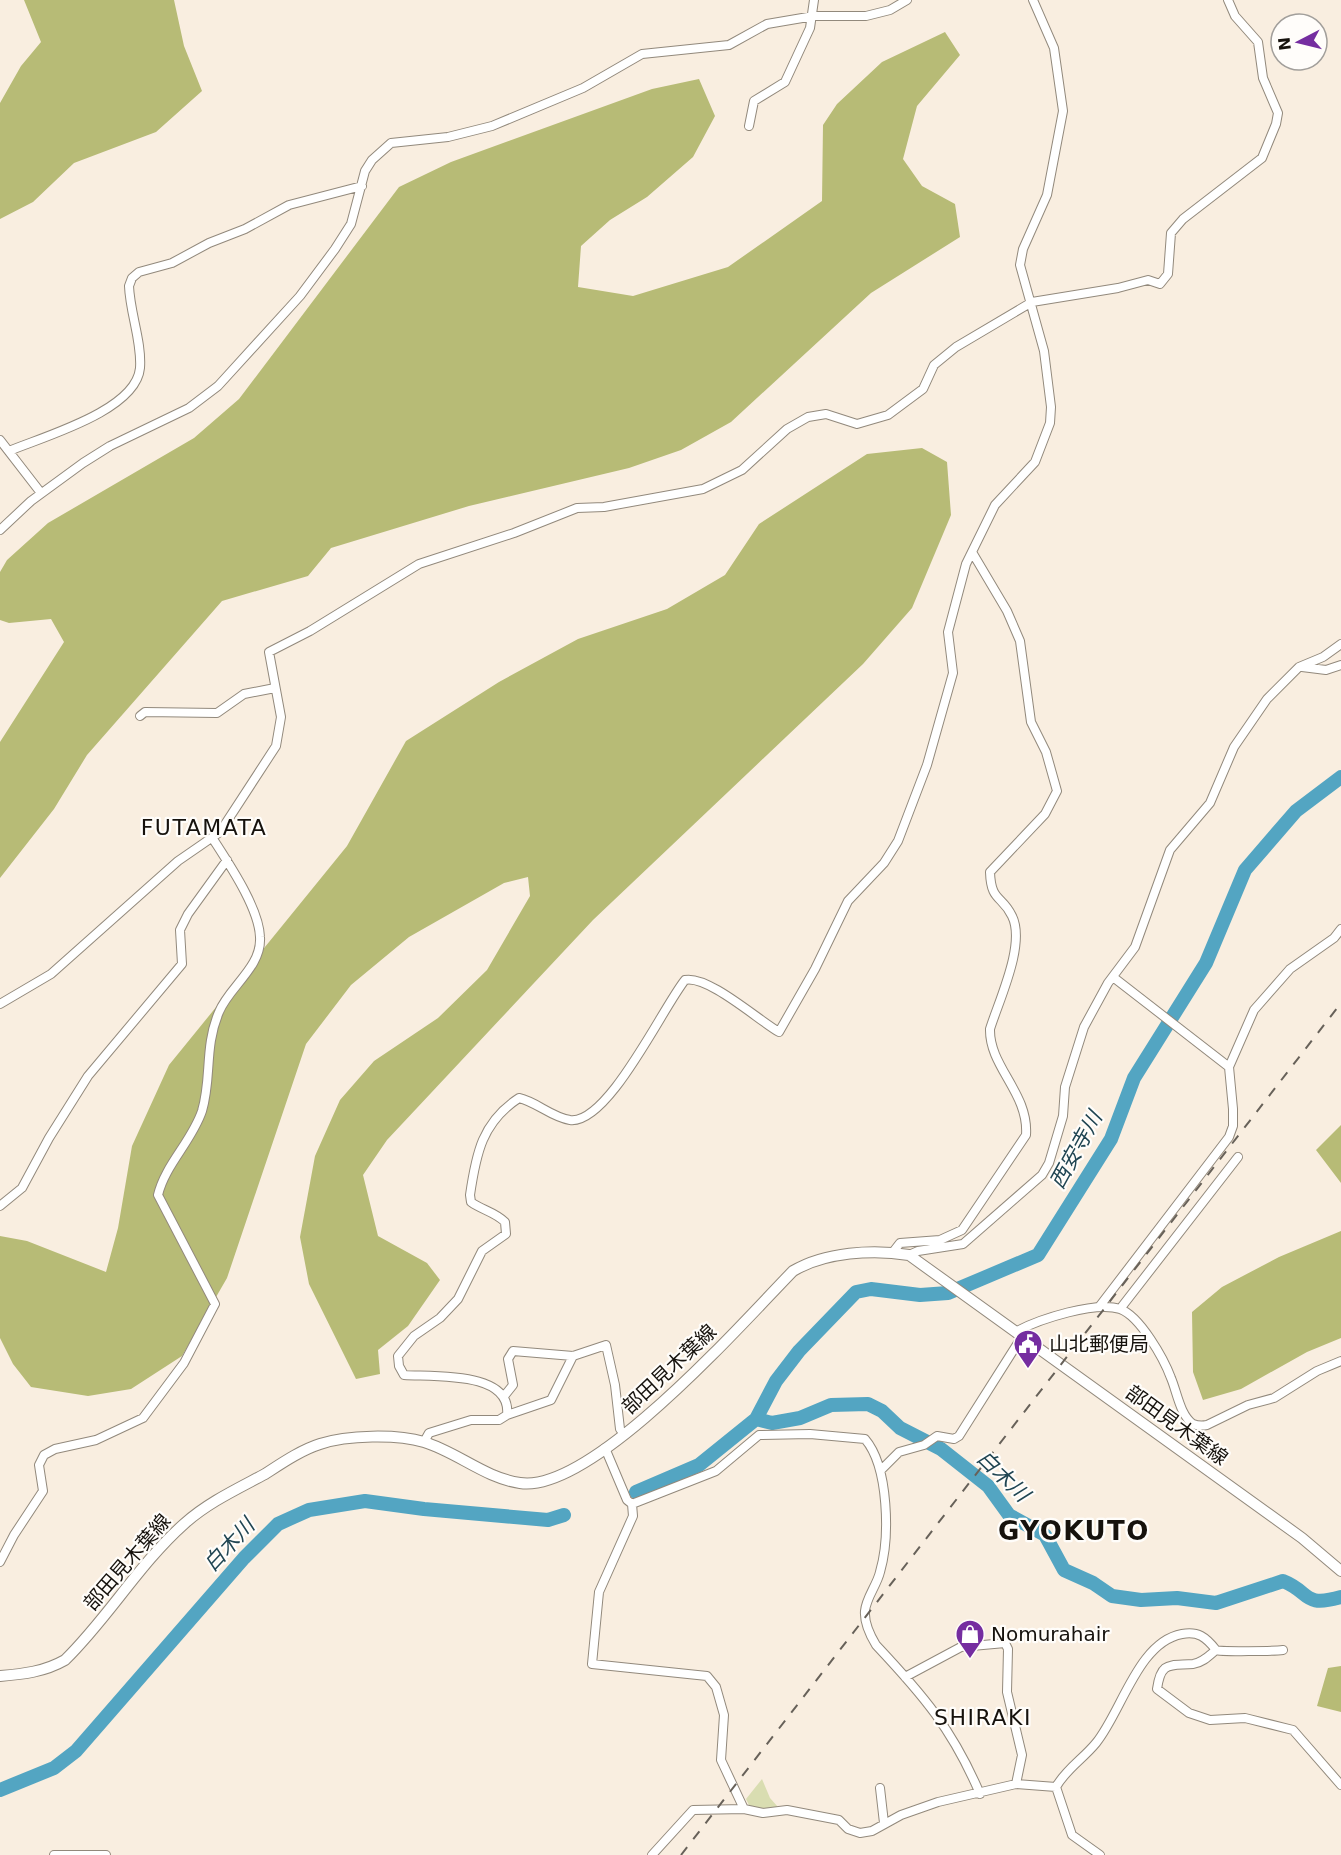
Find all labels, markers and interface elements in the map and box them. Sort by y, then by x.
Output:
north arrow [1269,12,1329,72]
text: N [1274,36,1295,52]
district label: FUTAMATA [141,815,267,840]
water label: 西安寺川 [1045,1106,1108,1193]
street label: 部田見木葉線 [617,1319,721,1419]
public building icon: 山北郵便局 [1012,1328,1044,1370]
place label: 山北郵便局 [1049,1332,1149,1356]
street label: 部田見木葉線 [1121,1380,1233,1470]
water label: 白木川 [972,1445,1035,1508]
street label: 部田見木葉線 [79,1509,175,1615]
water label: 白木川 [199,1512,261,1576]
district label: GYOKUTO [998,1516,1150,1546]
shop icon: Nomurahair [954,1618,986,1660]
place label: Nomurahair [991,1622,1110,1646]
district label: SHIRAKI [934,1705,1032,1730]

